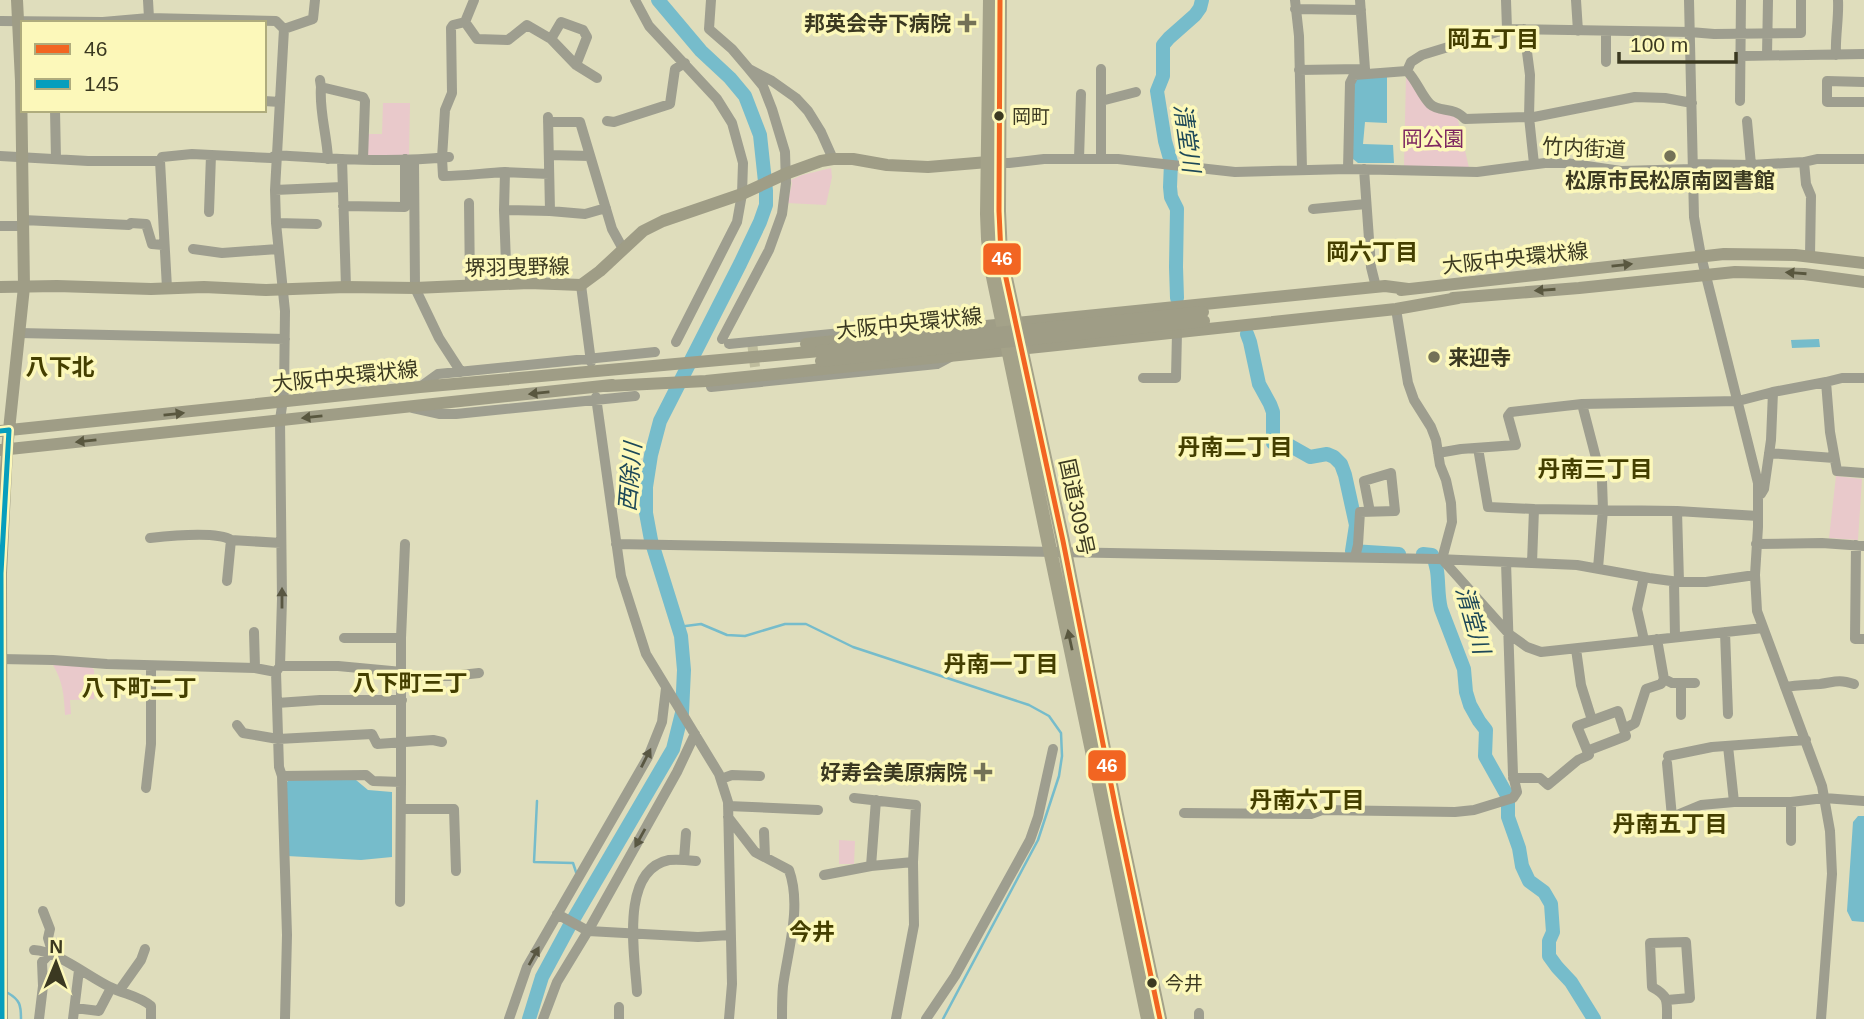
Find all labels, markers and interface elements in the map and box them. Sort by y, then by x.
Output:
place label: 邦英会寺下病院 [804,12,951,35]
marker: 邦英会寺下病院 [957,13,977,33]
legend [21,21,266,112]
scale bar [1619,21,1736,65]
district label: 岡五丁目 [1447,26,1539,52]
text: 100 m [1630,33,1688,56]
text: 46 [84,37,107,60]
text: 145 [84,72,119,95]
water label: 清堂川 [1169,102,1205,177]
place label: 岡町 [1012,106,1050,127]
marker: 岡町 [992,109,1006,123]
park label: 岡公園 [1402,127,1465,150]
street label: 竹内街道 [1541,134,1627,162]
marker: 松原市民松原南図書館 [1662,148,1678,164]
place label: 松原市民松原南図書館 [1565,169,1775,192]
district label: 岡六丁目 [1326,239,1418,265]
street label: 大阪中央環状線 [1441,239,1589,277]
line badge: 46 [982,242,1022,276]
text: 46 [991,248,1013,269]
street label: 堺羽曳野線 [464,255,570,279]
one-way arrow [1611,260,1633,271]
one-way arrow [1785,268,1807,279]
one-way arrow [1534,285,1556,296]
street label: 大阪中央環状線 [835,304,983,342]
place label: 来迎寺 [1448,346,1511,369]
marker: 来迎寺 [1426,349,1442,365]
district label: 八下北 [26,354,95,380]
street label: 大阪中央環状線 [271,357,419,395]
one-way arrow [528,388,550,399]
one-way arrow [164,408,186,419]
one-way arrow [301,412,323,423]
district label: 丹南二丁目 [1178,434,1293,460]
one-way arrow [75,436,97,447]
water label: 西除川 [614,439,646,513]
district label: 丹南三丁目 [1538,456,1653,482]
street label: 国道309号 [1056,457,1098,557]
water label: 清堂川 [1451,583,1496,660]
one-way arrow [276,586,288,608]
one-way arrow [1064,629,1075,651]
district label: 丹南一丁目 [944,651,1059,677]
district label: 八下町三丁 [353,670,468,696]
district label: 八下町二丁 [82,675,197,701]
one-way arrow [641,748,652,768]
line badge: 46 [1087,749,1127,782]
text: 46 [1096,755,1118,776]
place label: 好寿会美原病院 [820,761,967,784]
marker: 好寿会美原病院 [973,762,993,782]
district label: 丹南六丁目 [1250,787,1365,813]
district label: 丹南五丁目 [1613,811,1728,837]
one-way arrow [634,828,646,848]
district label: 今井 [789,919,835,945]
north arrow [21,928,91,998]
text: N [49,936,63,957]
one-way arrow [528,946,540,965]
place label: 今井 [1165,973,1203,994]
marker: 今井 [1145,976,1159,990]

